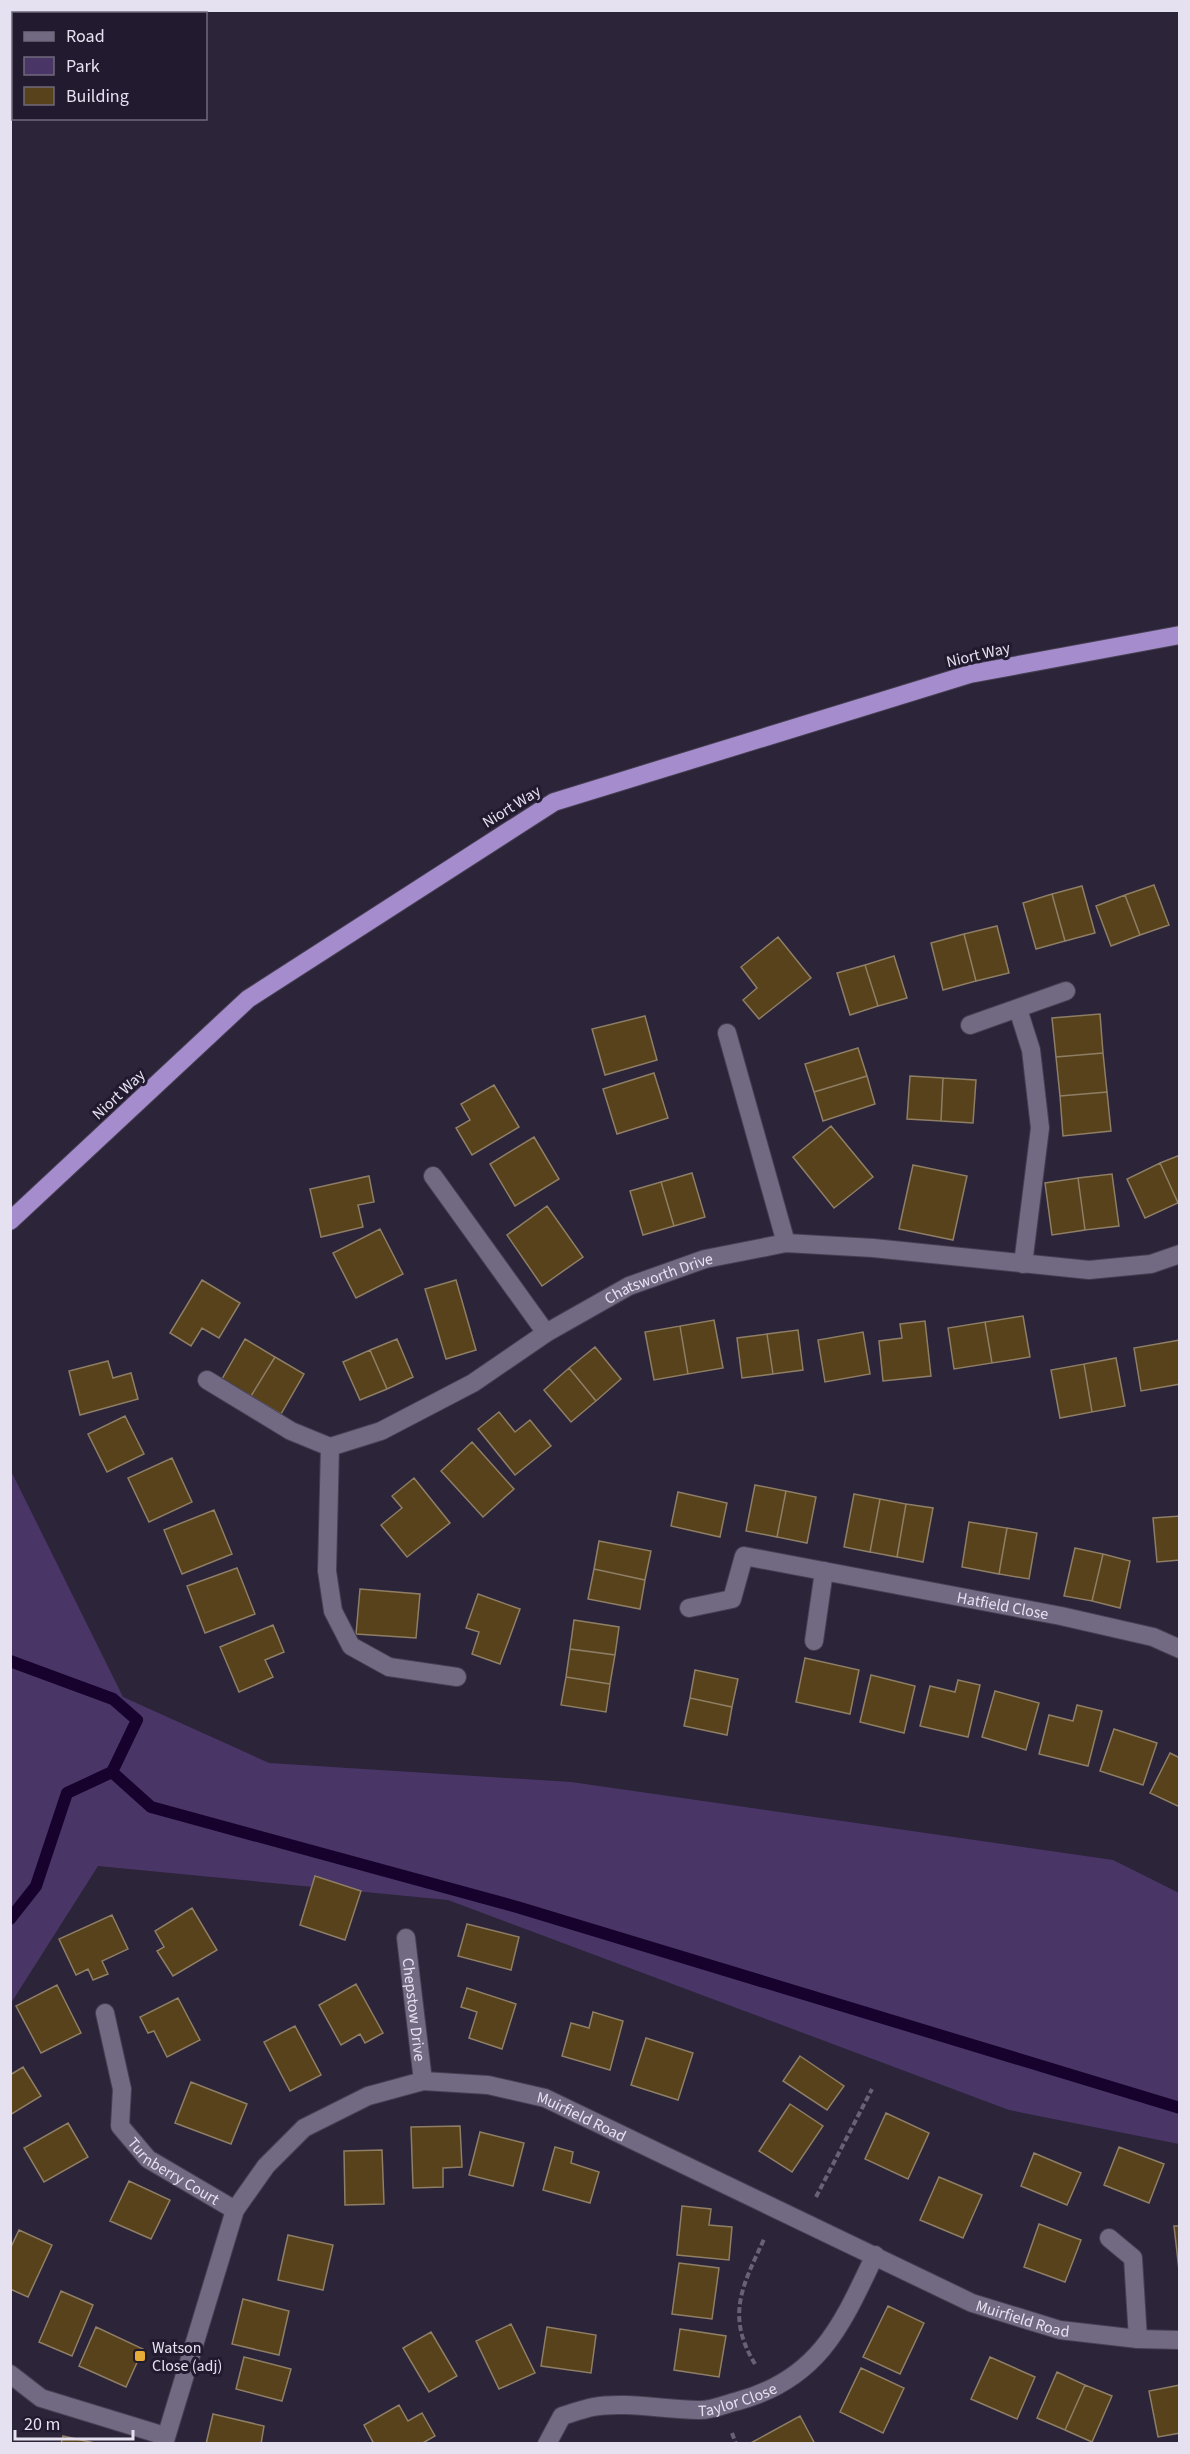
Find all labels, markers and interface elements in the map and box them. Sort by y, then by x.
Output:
legend [12,12,207,120]
text: Road [66,24,105,49]
text: Park [66,54,100,79]
text: Building [66,84,129,109]
street label: Niort Way [944,637,1013,673]
street label: Niort Way [478,780,545,833]
street label: Niort Way [87,1064,150,1125]
street label: Chatsworth Drive [600,1248,715,1310]
street label: Hatfield Close [955,1587,1050,1625]
street label: Chepstow Drive [396,1957,431,2063]
street label: Muirfield Road [535,2087,630,2147]
street label: Turnberry Court [122,2133,224,2211]
street label: Muirfield Road [973,2295,1071,2343]
place label: Watson Close (adj) [152,2337,222,2377]
marker: Watson Close (adj) [133,2349,147,2363]
street label: Taylor Close [698,2378,781,2422]
scale bar [15,2403,134,2441]
text: 20 m [24,2412,60,2437]

